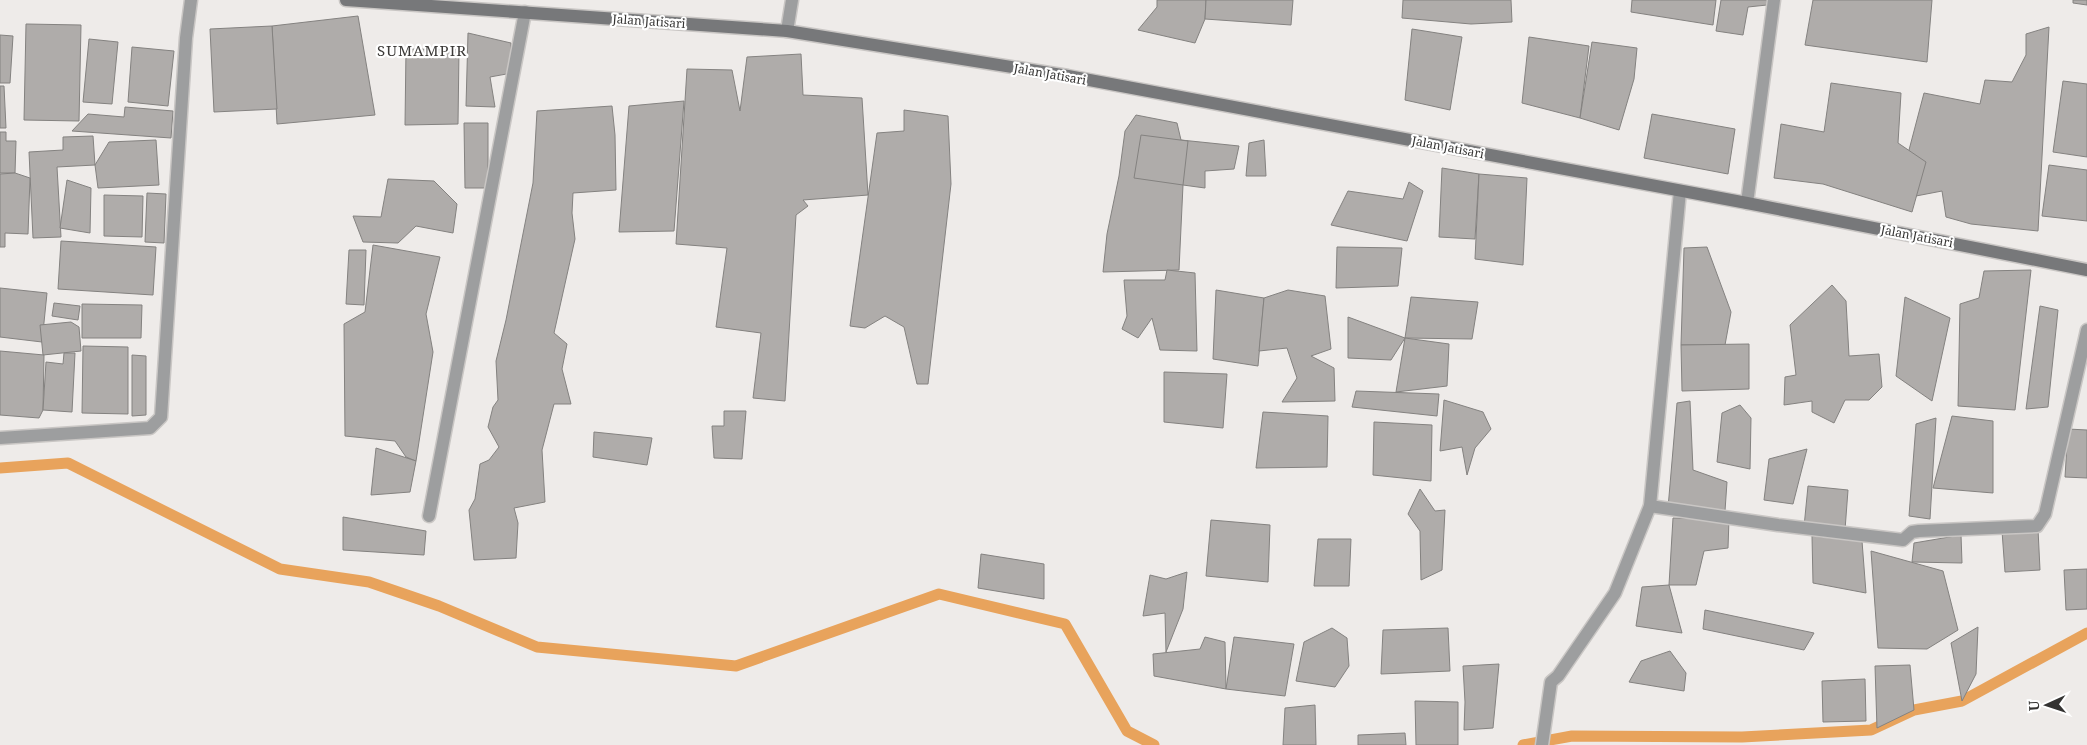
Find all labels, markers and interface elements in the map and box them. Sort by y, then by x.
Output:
street label: Jalan Jatisari [611,10,686,32]
district label: SUMAMPIR [377,40,467,60]
street label: Jalan Jatisari [1012,59,1088,89]
street label: Jalan Jatisari [1409,131,1486,162]
street label: Jalan Jatisari [1878,220,1955,251]
north arrow [2022,680,2072,730]
text: U [2024,699,2043,711]

